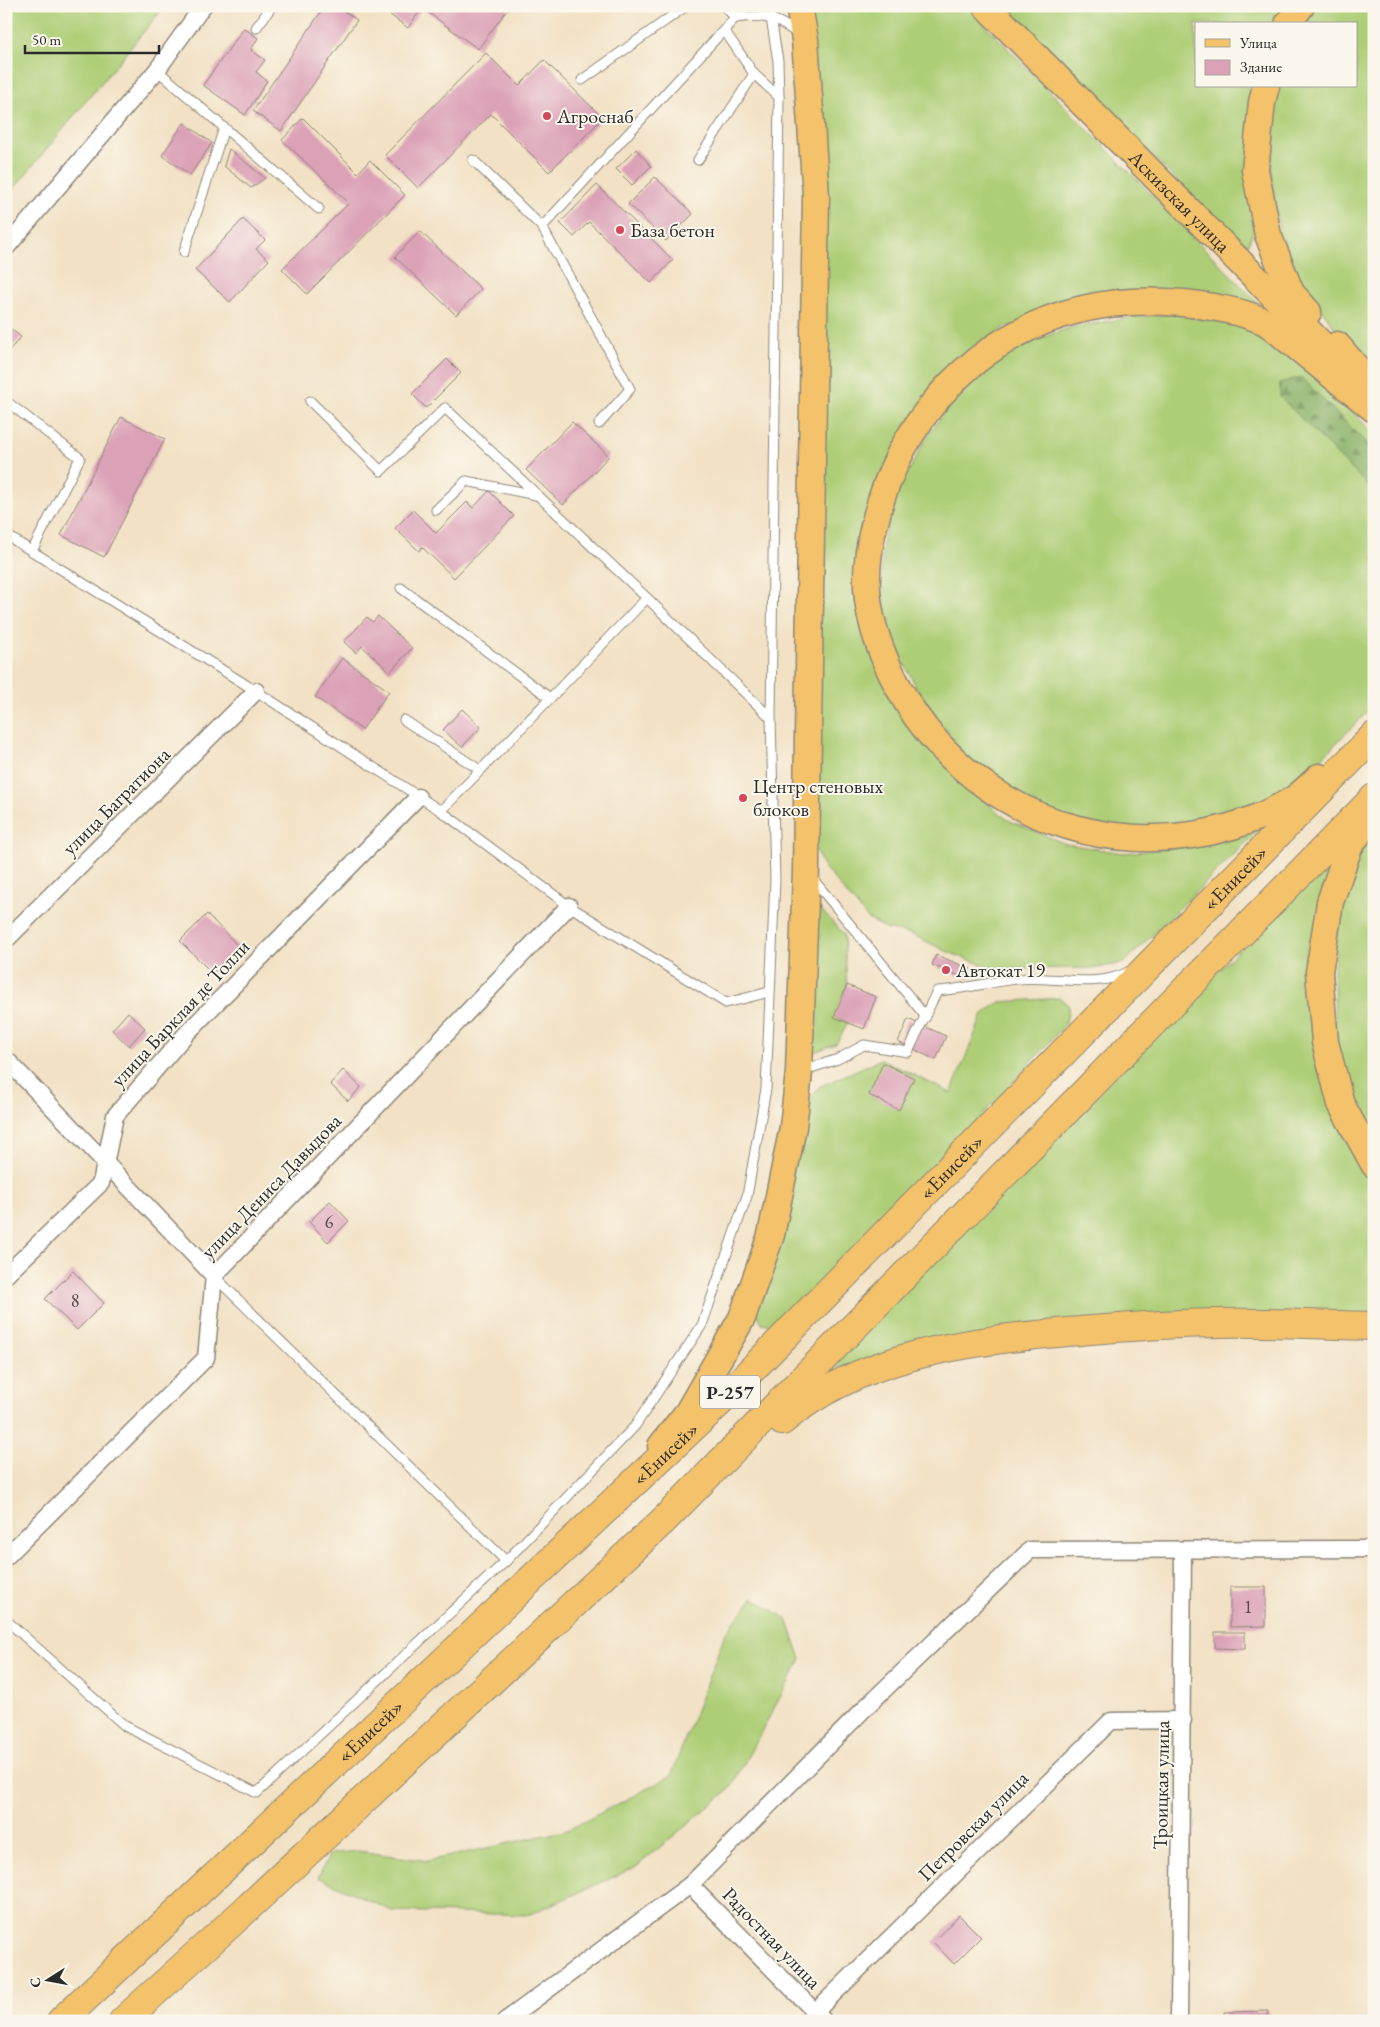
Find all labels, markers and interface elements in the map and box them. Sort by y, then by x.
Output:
scale bar [25,22,159,54]
legend [1195,22,1358,88]
text: 50 m [32,30,61,49]
text: Улица [1239,33,1277,52]
text: Здание [1240,57,1282,76]
place label: Агроснаб [556,103,634,129]
marker: Агроснаб [541,110,553,122]
street label: Аскизская улица [1122,144,1236,258]
place label: База бетон [630,217,715,243]
marker: База бетон [614,224,626,236]
street label: улица Багратиона [56,741,176,861]
place label: Центр стеновых блоков [753,773,883,822]
marker: Центр стеновых блоков [737,792,749,804]
street label: «Енисей» [1197,839,1273,916]
street label: улица Барклая де Толли [105,933,255,1092]
place label: Автокат 19 [955,957,1045,983]
marker: Автокат 19 [940,964,952,976]
street label: улица Дениса Давыдова [195,1108,347,1264]
street label: «Енисей» [913,1128,989,1205]
house number: 6 [325,1210,334,1233]
house number: 8 [71,1289,79,1312]
road number: Р-257 [700,1375,760,1408]
street label: «Енисей» [626,1416,704,1491]
house number: 1 [1244,1595,1252,1618]
street label: «Енисей» [331,1693,409,1768]
street label: Троицкая улица [1147,1720,1175,1850]
street label: Петровская улица [912,1765,1034,1887]
street label: Радостная улица [717,1882,827,1994]
north arrow [22,1954,72,2004]
text: С [25,1976,45,1989]

